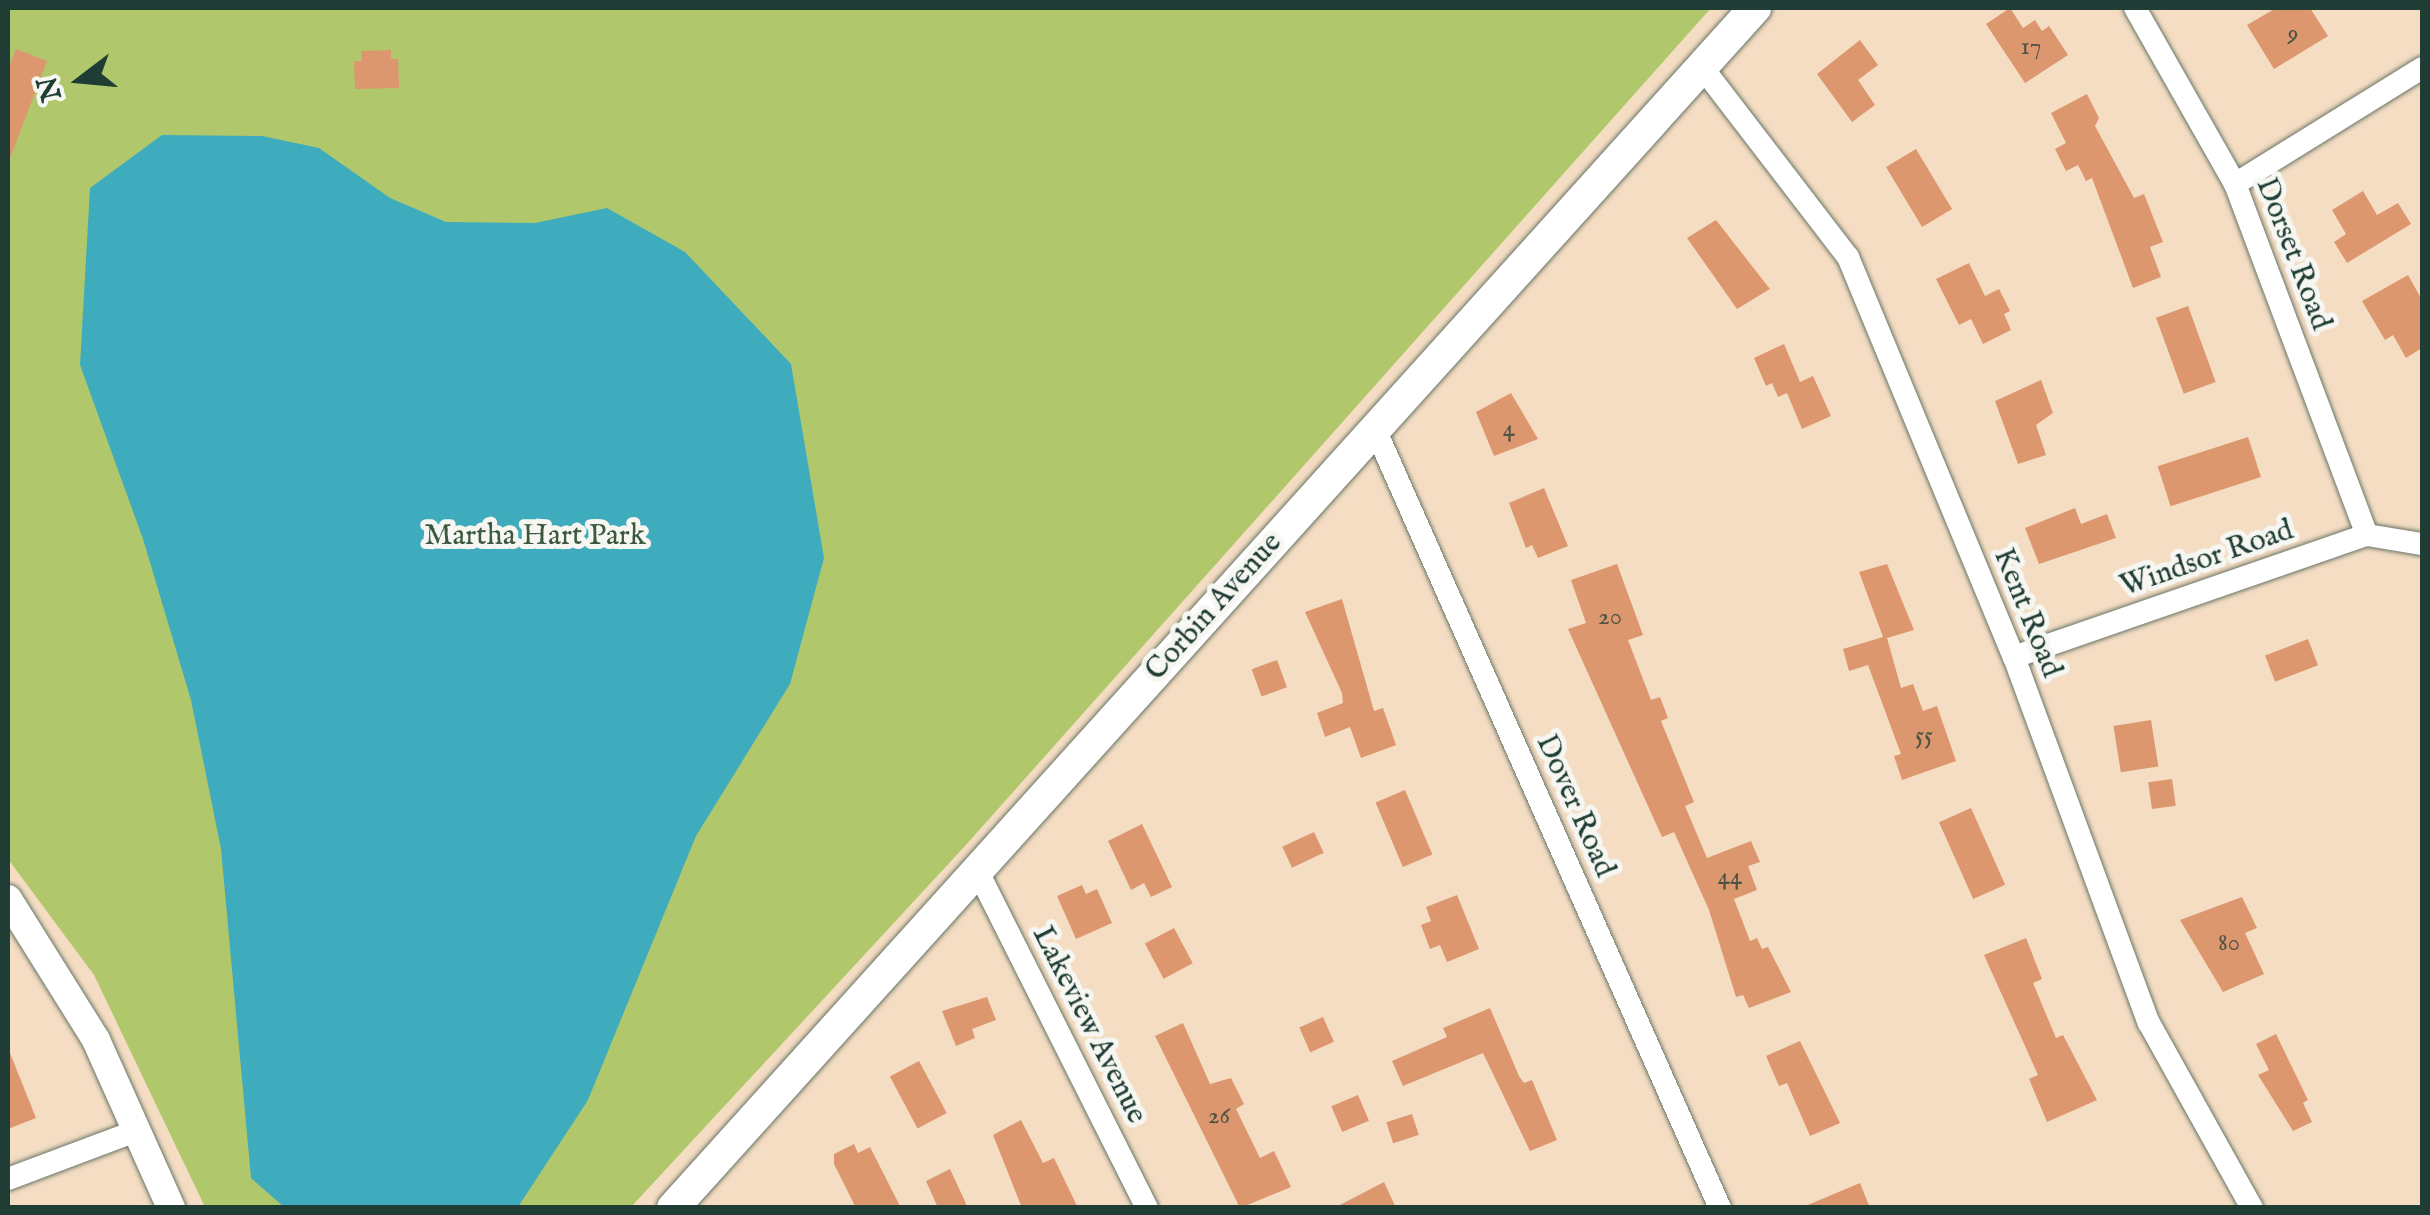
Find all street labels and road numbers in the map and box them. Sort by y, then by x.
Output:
street label: Dorset Road [2247,173,2339,335]
street label: Windsor Road [2116,513,2298,605]
street label: Corbin Avenue [1138,526,1290,688]
street label: Kent Road [1985,543,2069,683]
street label: Dover Road [1528,729,1622,883]
street label: Lakeview Avenue [1024,920,1154,1130]

